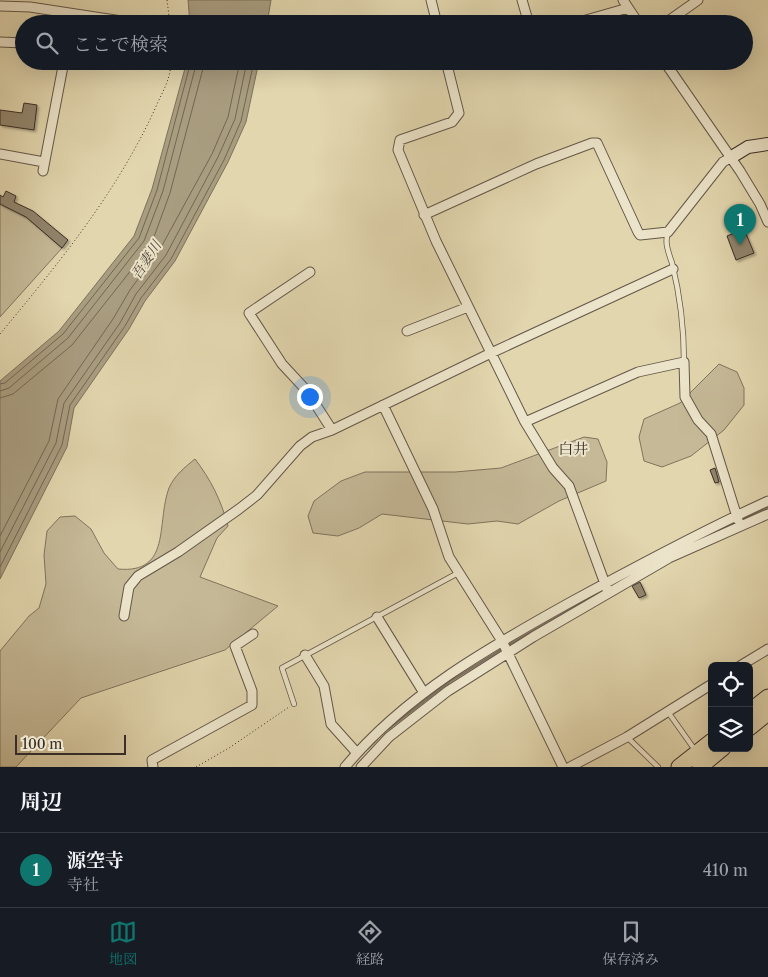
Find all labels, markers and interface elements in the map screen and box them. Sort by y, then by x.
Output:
search box [15,15,753,70]
icon: search [33,29,61,57]
text: ここで検索 [73,33,168,56]
pin: 1 [724,204,756,245]
water label: 吾妻川 [127,236,166,283]
your location [297,384,323,410]
district label: 白井 [558,439,588,458]
map controls [708,662,753,752]
button: locate [708,662,753,707]
button: layers [708,707,753,752]
scale bar [15,732,126,755]
text: 100 m [22,735,62,753]
text: 周辺 [20,789,62,814]
text: 源空寺 [67,849,124,872]
text: 1 [32,860,40,880]
text: 410 m [703,860,748,880]
text: 寺社 [67,874,99,894]
tab: 地図 [109,918,137,968]
tab: 経路 [356,918,384,968]
tab: 保存済み [603,918,659,968]

